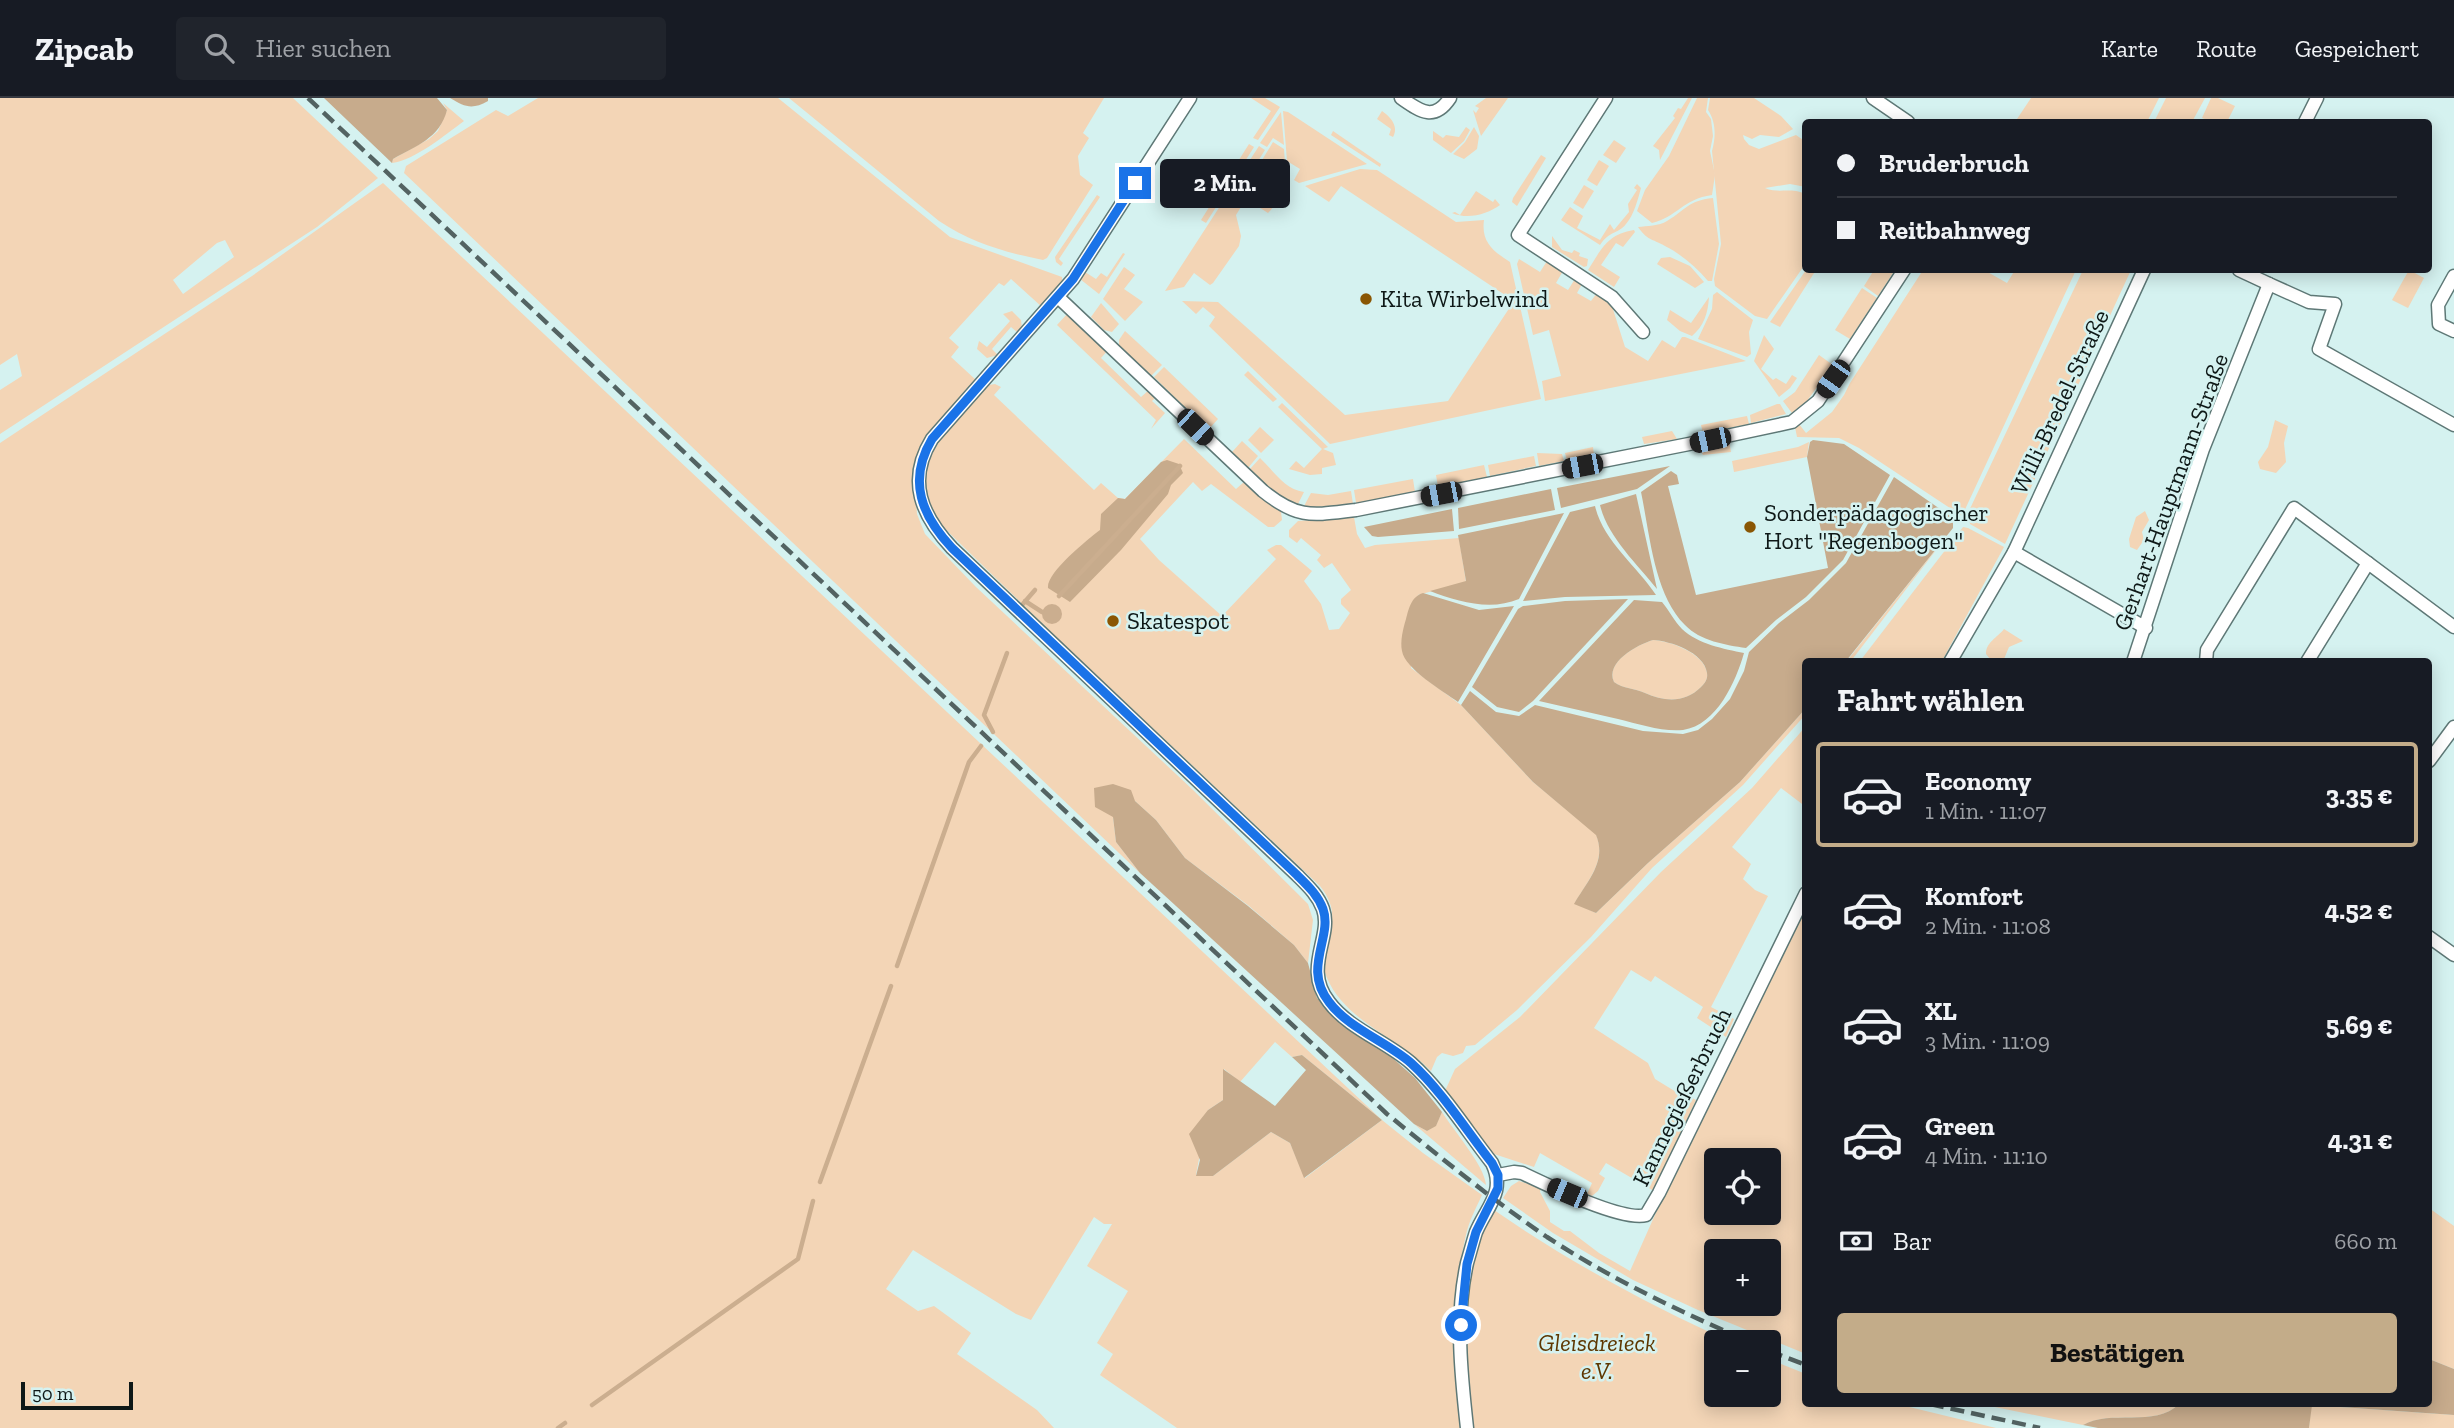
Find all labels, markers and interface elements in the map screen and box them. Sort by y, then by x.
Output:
search box [176,17,666,80]
text: Zipcab [35,29,134,68]
icon: search [200,29,238,67]
text: Hier suchen [256,32,391,64]
text: Karte [2101,34,2158,63]
text: Route [2196,34,2257,63]
text: Gespeichert [2295,34,2419,63]
text: Bruderbruch [1879,147,2029,179]
callout: 2 Min. [1160,158,1289,208]
route end [1119,167,1151,199]
text: 2 Min. [1194,169,1256,197]
text: Reitbahnweg [1879,214,2030,246]
place label: Kita Wirbelwind [1380,284,1548,313]
marker: Kita Wirbelwind [1358,291,1374,307]
street label: Willi-Bredel-Straße [2004,305,2115,499]
street label: Gerhart-Hauptmann-Straße [2107,349,2234,634]
car [1813,356,1854,402]
car [1173,405,1218,449]
car [1688,425,1733,455]
car [1560,452,1605,480]
car [1419,480,1464,508]
place label: Sonderpädagogischer Hort "Regenbogen" [1764,498,1989,555]
marker: Sonderpädagogischer Hort "Regenbogen" [1742,519,1758,535]
place label: Skatespot [1127,606,1229,635]
marker: Skatespot [1105,613,1121,629]
text: Fahrt wählen [1837,681,2024,719]
icon: car [1841,763,1904,826]
text: Economy [1925,765,2031,797]
text: 3.35 € [2326,779,2393,811]
text: 1 Min. · 11:07 [1925,797,2046,825]
icon: car [1841,878,1904,941]
text: Komfort [1925,880,2023,912]
text: 4.52 € [2324,894,2393,926]
text: 2 Min. · 11:08 [1925,912,2051,940]
icon: car [1841,993,1904,1056]
text: XL [1925,995,1957,1027]
street label: Kannegießerbruch [1626,1002,1738,1191]
text: 5.69 € [2326,1009,2393,1041]
text: 3 Min. · 11:09 [1925,1027,2050,1055]
icon: car [1841,1108,1904,1171]
text: Green [1925,1110,1995,1142]
text: 4.31 € [2328,1124,2393,1156]
text: 4 Min. · 11:10 [1925,1142,2048,1170]
map controls [1704,1148,1781,1407]
button: locate [1704,1148,1781,1225]
car [1544,1175,1591,1211]
icon: cash [1837,1222,1875,1260]
text: Bar [1893,1225,1932,1257]
text: 660 m [2334,1227,2397,1255]
button: + [1704,1239,1781,1316]
route start [1445,1309,1477,1341]
button: Bestätigen [1837,1313,2397,1393]
park label: Gleisdreieck e.V. [1538,1328,1656,1385]
button: − [1704,1330,1781,1407]
scale bar [21,1379,133,1411]
text: 50 m [32,1382,73,1405]

